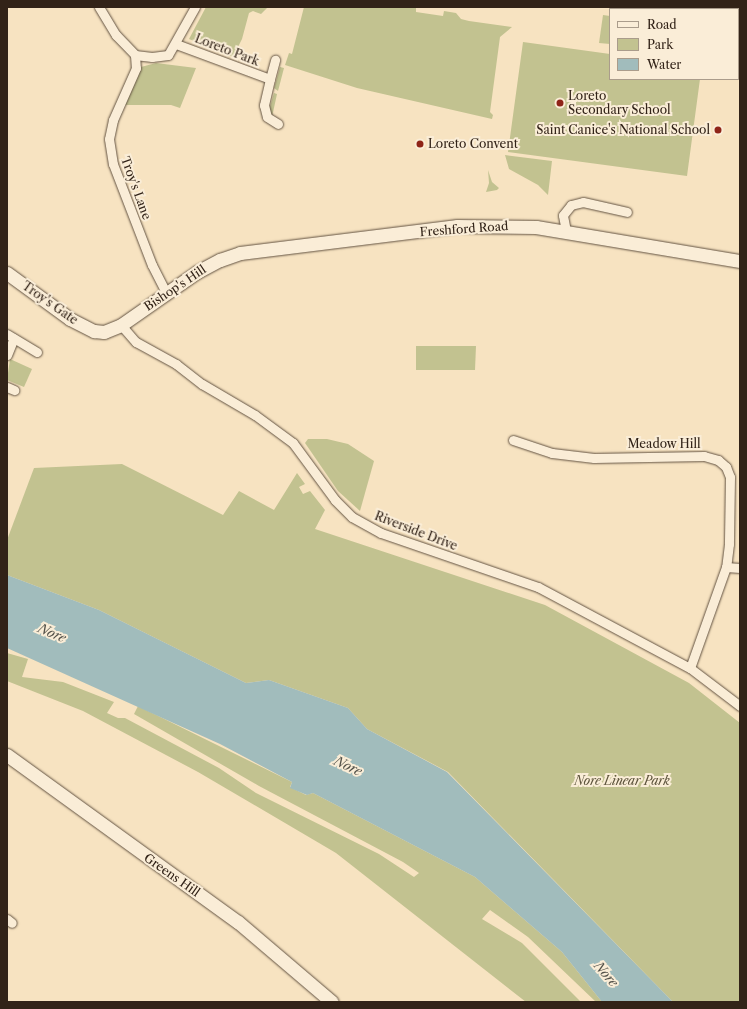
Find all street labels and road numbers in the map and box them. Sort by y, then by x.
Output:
street label: Loreto Park [193,31,261,69]
street label: Troy's Lane [118,154,154,222]
street label: Freshford Road [419,219,509,239]
street label: Bishop's Hill [141,262,209,314]
street label: Troy's Gate [19,279,81,327]
street label: Meadow Hill [627,437,701,451]
street label: Riverside Drive [373,509,459,553]
street label: Greens Hill [141,850,203,900]

